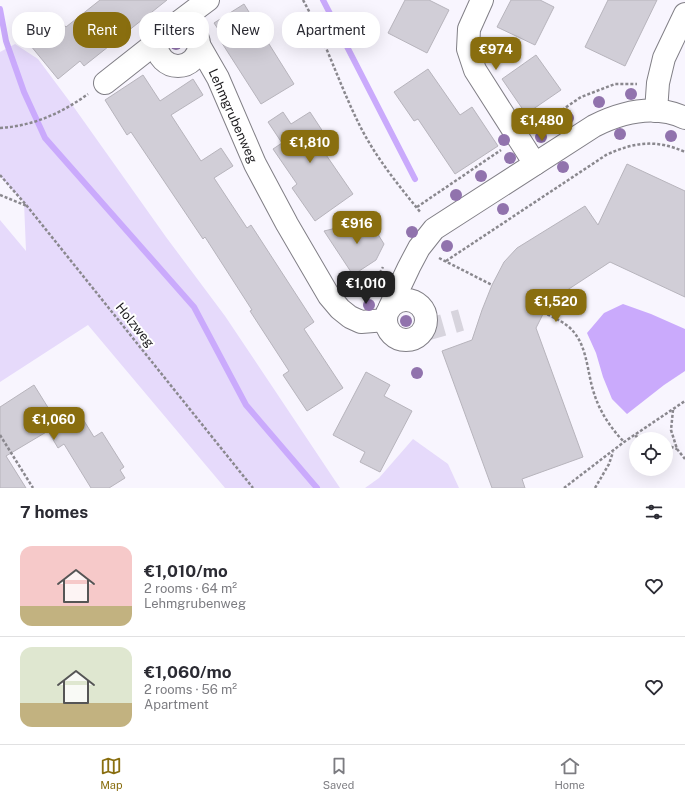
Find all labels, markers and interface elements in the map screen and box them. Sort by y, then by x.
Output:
chip: Buy [12,12,65,48]
chip: Rent [73,12,131,48]
chip: Filters [139,12,209,48]
chip: New [217,12,274,48]
chip: Apartment [282,12,380,48]
pin: €974 [472,37,520,71]
text: €974 [479,42,513,57]
street label: Lehmgrubenweg [205,66,261,166]
pin: €1,480 [509,108,575,142]
text: €1,480 [520,113,564,128]
pin: €1,810 [277,130,343,164]
text: €1,810 [290,135,330,150]
pin: €916 [333,211,381,245]
text: €916 [341,216,373,231]
pin: €1,010 [333,271,399,305]
text: €1,010 [346,276,386,291]
pin: €1,520 [523,289,589,323]
text: €1,520 [534,294,578,309]
street label: Holzweg [113,300,157,350]
pin: €1,060 [21,407,87,441]
text: €1,060 [33,412,75,427]
map controls [629,432,673,476]
button: locate [629,432,673,476]
icon: filters [643,501,665,523]
text: 7 homes [20,502,88,522]
text: €1,010/mo [144,561,228,581]
icon: home [52,562,100,610]
icon: heart [643,575,665,597]
text: 2 rooms · 64 m² [144,581,237,596]
text: Lehmgrubenweg [144,596,246,611]
text: €1,060/mo [144,662,232,682]
icon: home [52,663,100,711]
icon: heart [643,676,665,698]
text: 2 rooms · 56 m² [144,682,237,697]
text: Apartment [144,697,209,712]
tab: Map [100,755,122,791]
tab: Saved [323,755,354,791]
tab: Home [555,755,585,791]

